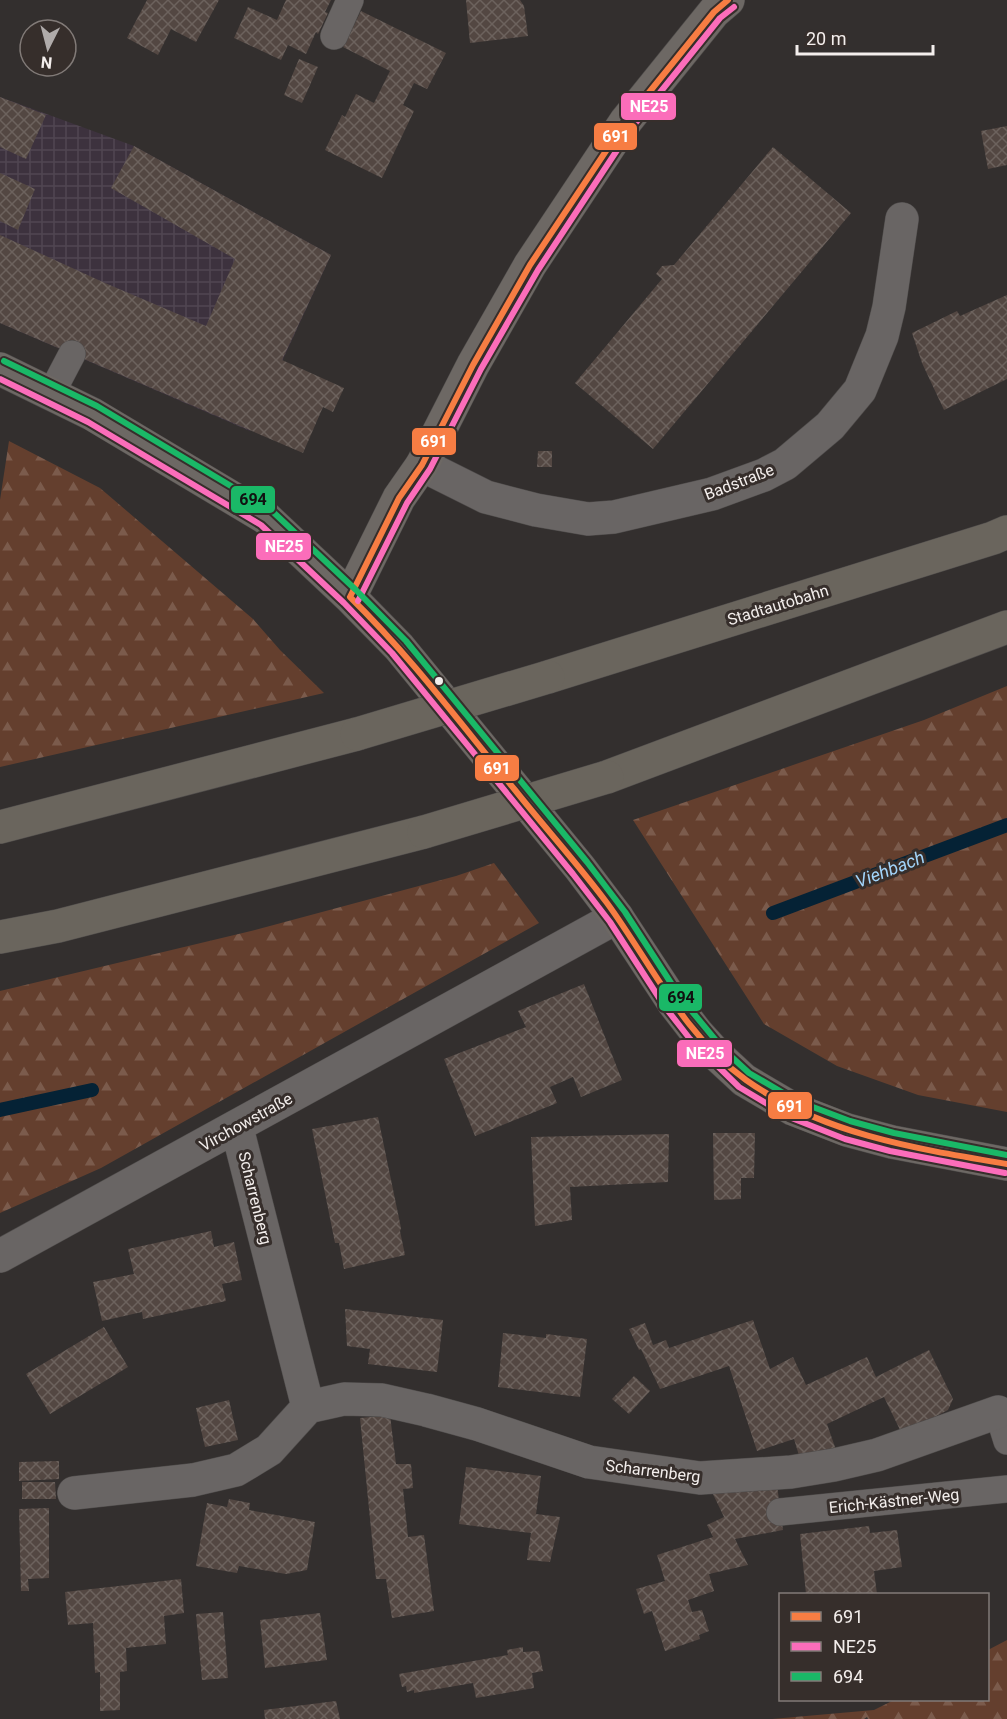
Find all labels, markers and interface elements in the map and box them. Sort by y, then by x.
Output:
north arrow [18,18,78,78]
scale bar [797,18,934,56]
text: 20 m [806,28,846,49]
text: N [40,52,53,72]
line badge: NE25 [620,92,677,121]
text: NE25 [630,97,668,116]
line badge: 691 [593,122,638,151]
text: 691 [602,127,630,146]
line badge: 691 [411,427,457,456]
text: 691 [420,432,448,451]
street label: Badstraße [702,460,776,504]
line badge: 694 [230,485,276,514]
text: 694 [239,490,267,509]
line badge: NE25 [255,532,312,561]
text: NE25 [265,537,303,556]
street label: Stadtautobahn [725,581,831,629]
unlabelled marker [433,675,445,687]
line badge: 691 [474,754,520,782]
text: 691 [483,759,511,778]
water label: Viehbach [852,846,928,892]
line badge: 694 [658,983,703,1012]
text: 694 [667,988,695,1007]
line badge: NE25 [676,1039,733,1068]
text: NE25 [686,1044,724,1063]
street label: Virchowstraße [196,1089,296,1155]
line badge: 691 [767,1091,813,1120]
text: 691 [776,1097,804,1116]
street label: Scharrenberg [234,1150,276,1246]
street label: Scharrenberg [605,1456,701,1486]
street label: Erich-Kästner-Weg [828,1485,960,1517]
legend [779,1593,989,1701]
text: 691 [833,1606,863,1627]
text: NE25 [833,1636,876,1657]
text: 694 [833,1666,863,1687]

